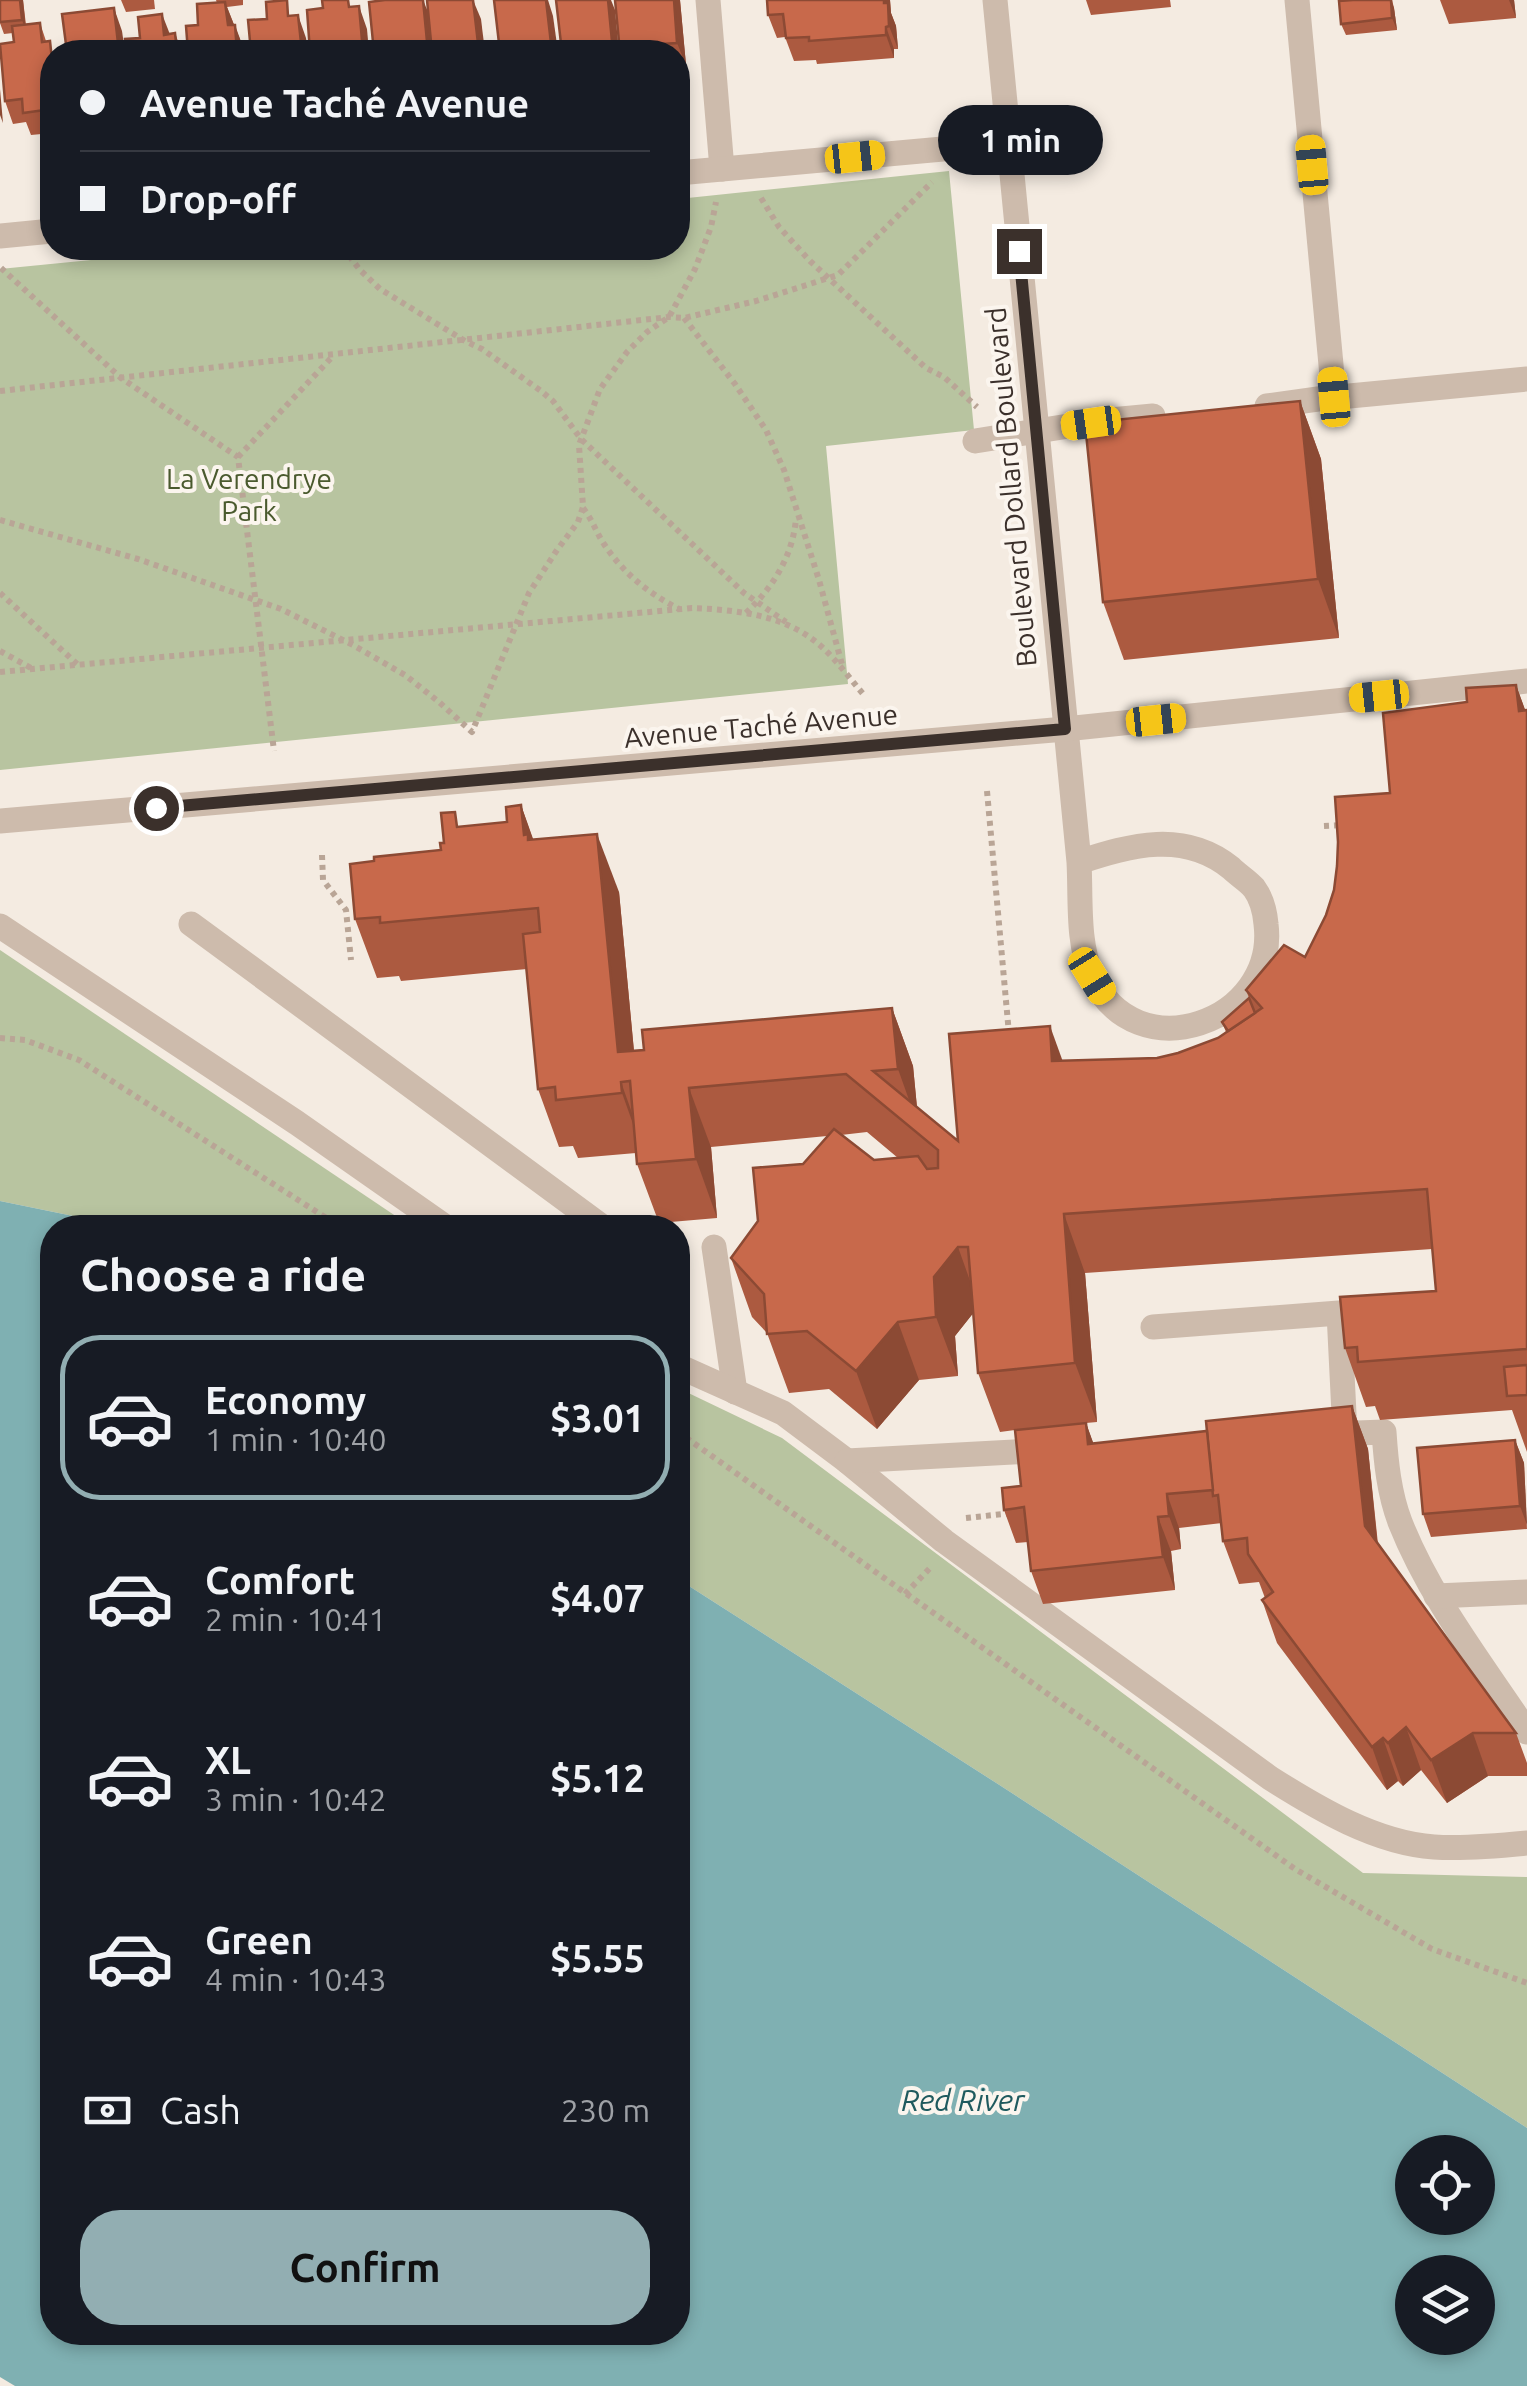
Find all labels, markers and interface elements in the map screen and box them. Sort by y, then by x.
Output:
text: Avenue Taché Avenue [140,82,529,124]
callout: 1 min [936,106,1102,176]
text: 1 min [980,122,1061,158]
car [1294,134,1330,196]
car [824,139,886,175]
text: Drop-off [140,178,296,220]
route end [997,229,1042,274]
street label: Boulevard Dollard Boulevard [979,306,1042,668]
car [1316,366,1352,428]
car [1059,404,1123,442]
park label: La Verendrye Park [166,463,332,526]
car [1348,678,1410,714]
street label: Avenue Taché Avenue [623,698,899,753]
car [1125,702,1187,738]
route start [134,786,179,831]
car [1063,943,1121,1009]
text: Choose a ride [80,1249,366,1300]
icon: car [85,1373,175,1463]
text: Economy [205,1379,366,1421]
text: $3.01 [550,1397,645,1439]
text: 1 min · 10:40 [205,1421,387,1457]
icon: car [85,1553,175,1643]
text: Comfort [205,1559,355,1601]
text: $4.07 [550,1577,645,1619]
text: 2 min · 10:41 [205,1601,387,1637]
icon: car [85,1733,175,1823]
text: XL [205,1739,251,1781]
text: $5.12 [550,1757,645,1799]
text: 3 min · 10:42 [205,1781,387,1817]
icon: car [85,1913,175,2003]
text: Green [205,1919,313,1961]
text: $5.55 [550,1937,645,1979]
text: 4 min · 10:43 [205,1961,387,1997]
icon: cash [80,2083,135,2138]
water label: Red River [901,2083,1026,2117]
text: Cash [160,2089,241,2131]
text: 230 m [561,2092,650,2128]
map controls [1395,2135,1495,2355]
button: locate [1395,2135,1495,2235]
button: Confirm [80,2210,650,2325]
button: layers [1395,2255,1495,2355]

